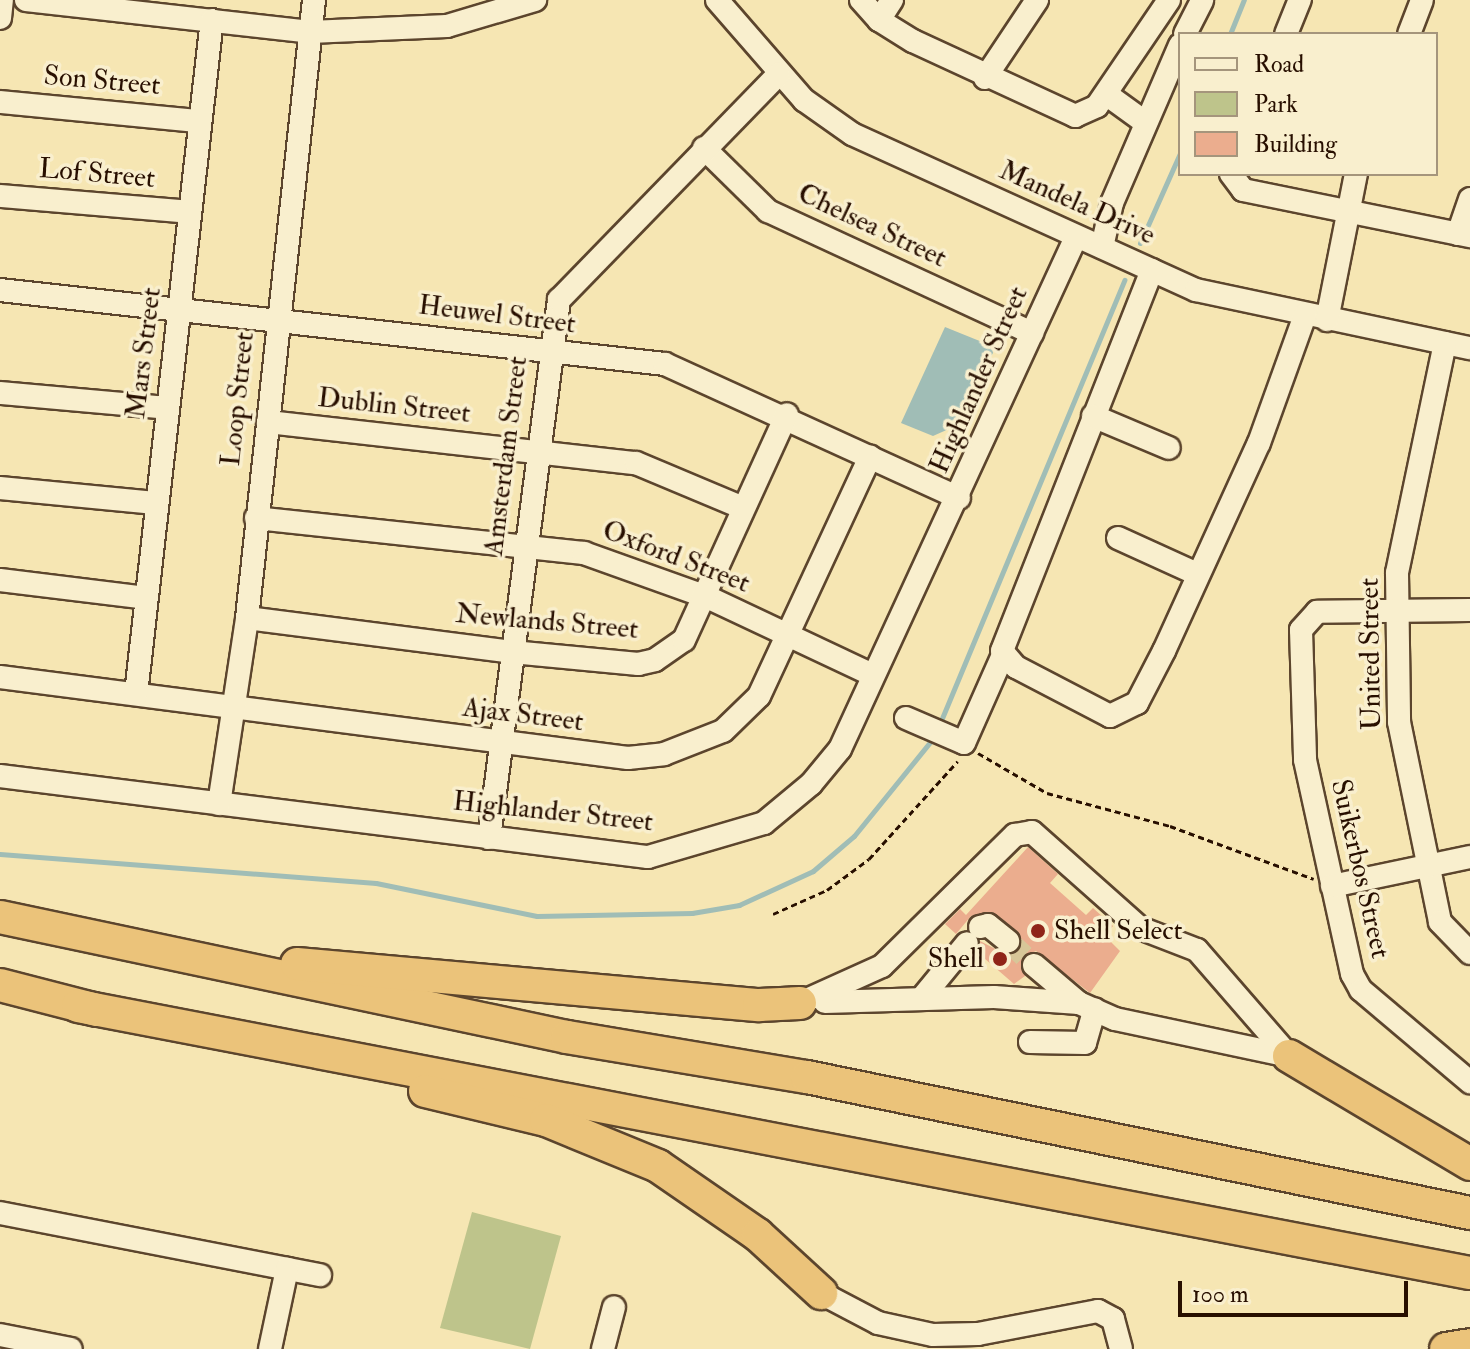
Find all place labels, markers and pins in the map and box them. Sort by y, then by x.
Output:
place label: Shell Select [1054,914,1183,948]
marker: Shell Select [1029,922,1047,940]
place label: Shell [928,942,984,976]
marker: Shell [991,950,1009,968]

